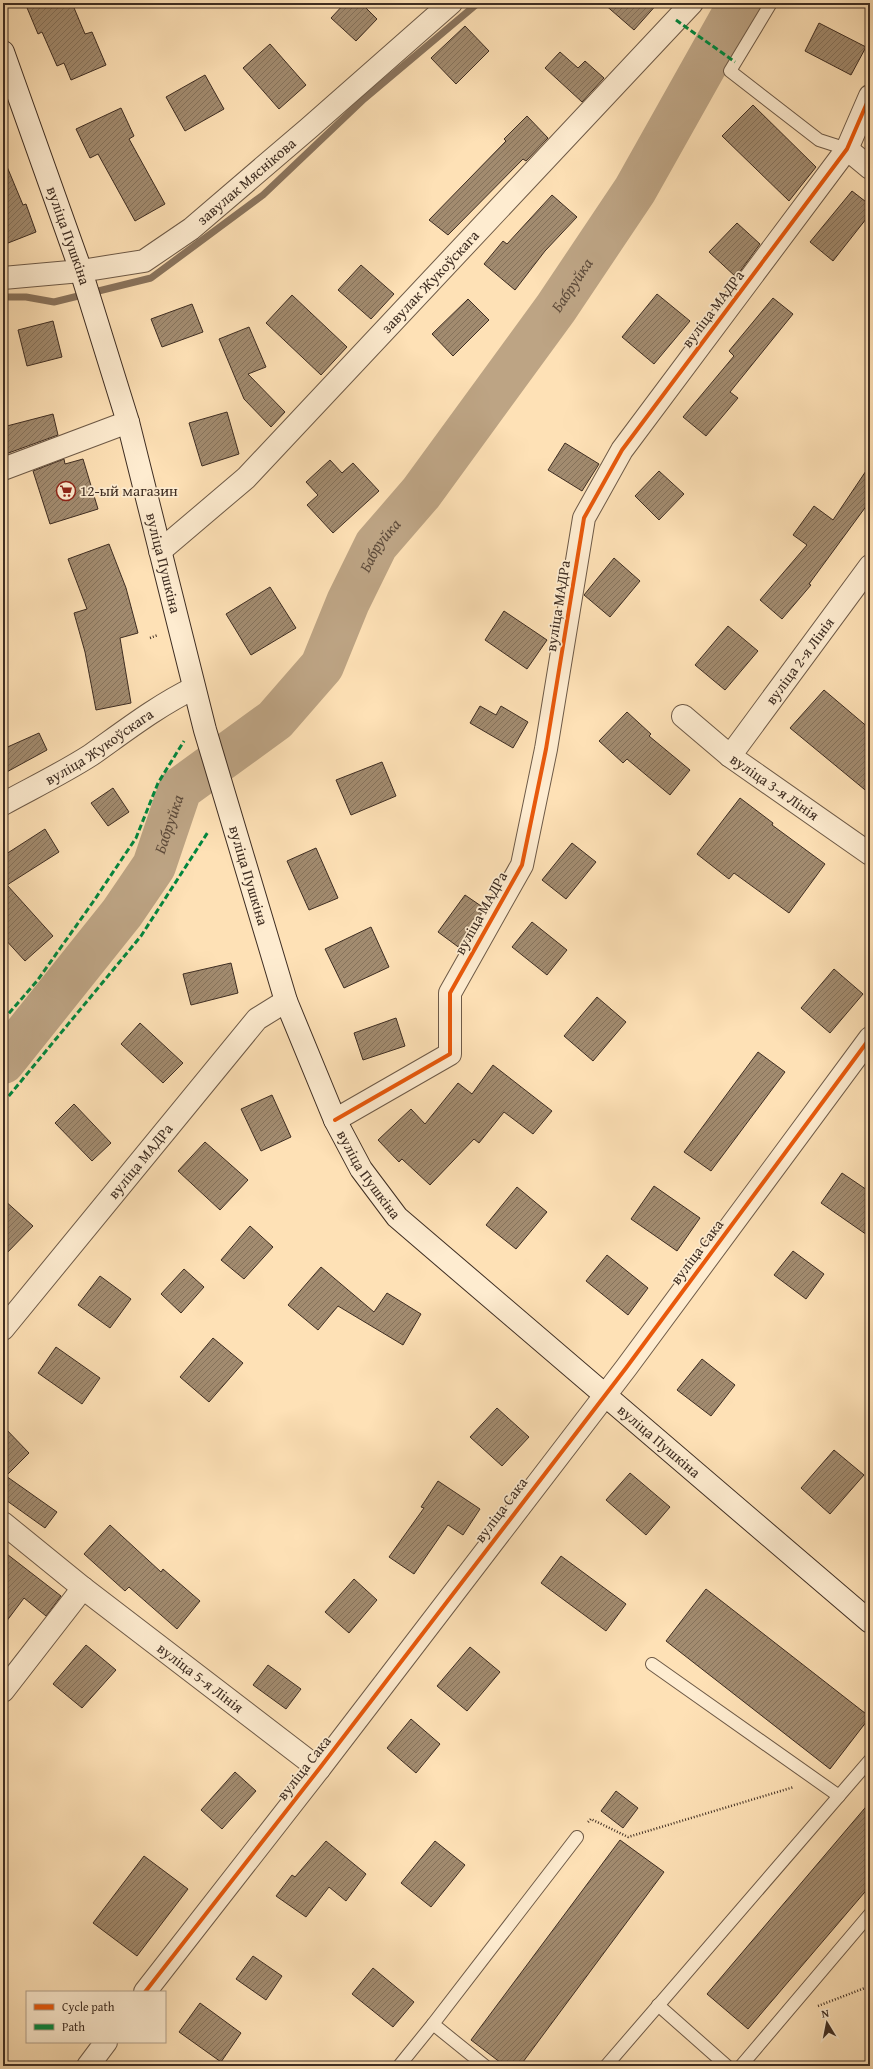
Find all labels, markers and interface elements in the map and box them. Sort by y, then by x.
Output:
street label: завулак Мяснікова [192,132,301,229]
street label: вуліца Пушкіна [42,183,96,288]
street label: завулак Жукоўскага [376,225,484,338]
water label: Бабруйка [545,252,599,317]
street label: вуліца МАДРа [677,265,749,352]
supermarket icon: 12-ый магазин [55,480,77,502]
place label: 12-ый магазин [80,480,178,501]
street label: вуліца Пушкіна [141,510,187,616]
water label: Бабруйка [353,512,406,576]
street label: вуліца МАДРа [540,558,575,653]
street label: вуліца 2-я Лінія [760,612,839,709]
street label: вуліца Жукоўскага [41,703,158,790]
street label: вуліца 3-я Лінія [726,748,824,825]
water label: Бабруйка [147,791,190,857]
street label: вуліца Пушкіна [224,823,274,929]
street label: вуліца МАДРа [449,867,512,958]
street label: вуліца МАДРа [103,1118,178,1203]
street label: вуліца Пушкіна [332,1126,407,1224]
street label: вуліца Сака [665,1214,729,1289]
street label: вуліца Пушкіна [613,1399,706,1483]
street label: вуліца Сака [469,1472,533,1547]
street label: вуліца 5-я Лінія [153,1638,249,1718]
street label: вуліца Сака [272,1730,336,1804]
legend [26,1991,166,2043]
text: Cycle path [62,1998,115,2015]
north arrow [807,2003,847,2043]
text: N [820,2005,831,2022]
text: Path [62,2018,85,2035]

